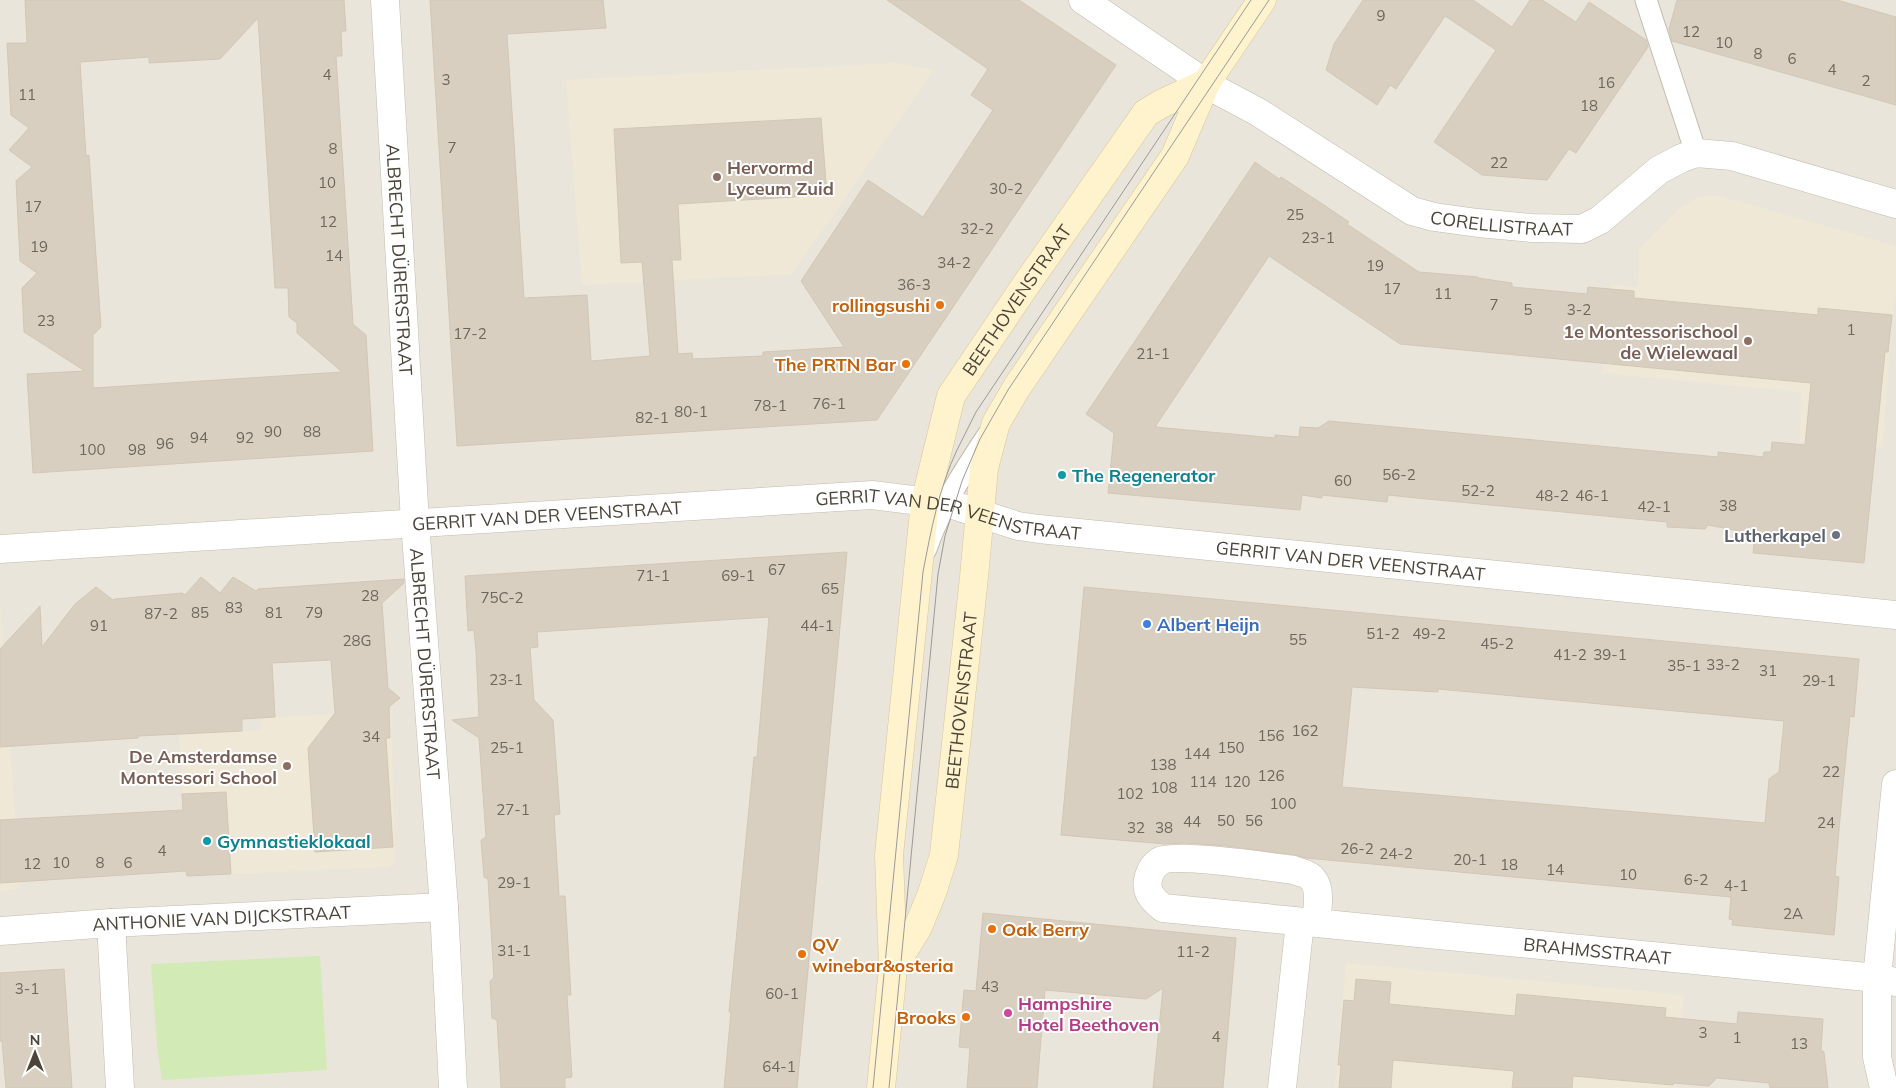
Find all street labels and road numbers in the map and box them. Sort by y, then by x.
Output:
street label: ALBRECHT DÜRERSTRAAT [382,143,418,376]
street label: CORELLISTRAAT [1429,205,1573,240]
street label: BEETHOVENSTRAAT [957,220,1076,380]
street label: GERRIT VAN DER VEENSTRAAT [815,483,1082,545]
street label: GERRIT VAN DER VEENSTRAAT [411,495,683,535]
street label: GERRIT VAN DER VEENSTRAAT [1215,535,1486,585]
street label: ALBRECHT DÜRERSTRAAT [405,547,446,780]
street label: BEETHOVENSTRAAT [940,611,982,790]
street label: ANTHONIE VAN DIJCKSTRAAT [91,900,352,936]
street label: BRAHMSSTRAAT [1522,932,1672,969]

